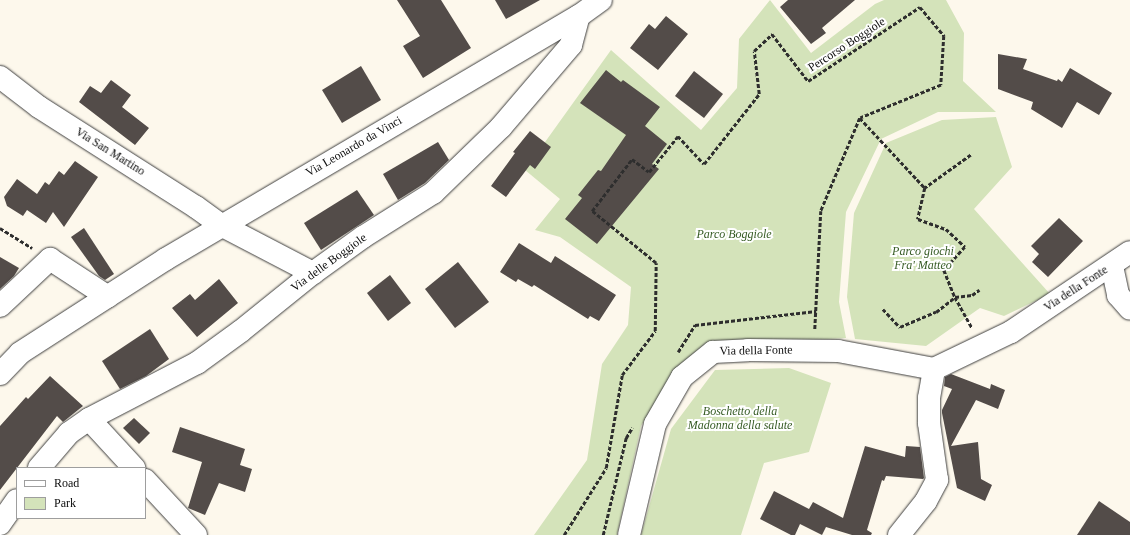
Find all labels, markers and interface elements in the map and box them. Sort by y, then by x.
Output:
street label: Percorso Boggiole [806,15,888,75]
street label: Via Leonardo da Vinci [303,114,405,180]
street label: Via San Martino [73,125,147,179]
park label: Parco Boggiole [696,228,772,242]
street label: Via delle Boggiole [288,231,370,295]
park label: Parco giochi Fra' Matteo [892,245,954,273]
street label: Via della Fonte [1041,263,1111,315]
street label: Via della Fonte [719,343,793,359]
park label: Boschetto della Madonna della salute [688,405,792,433]
legend [16,467,146,519]
text: Road [54,476,79,490]
text: Park [54,496,76,510]

